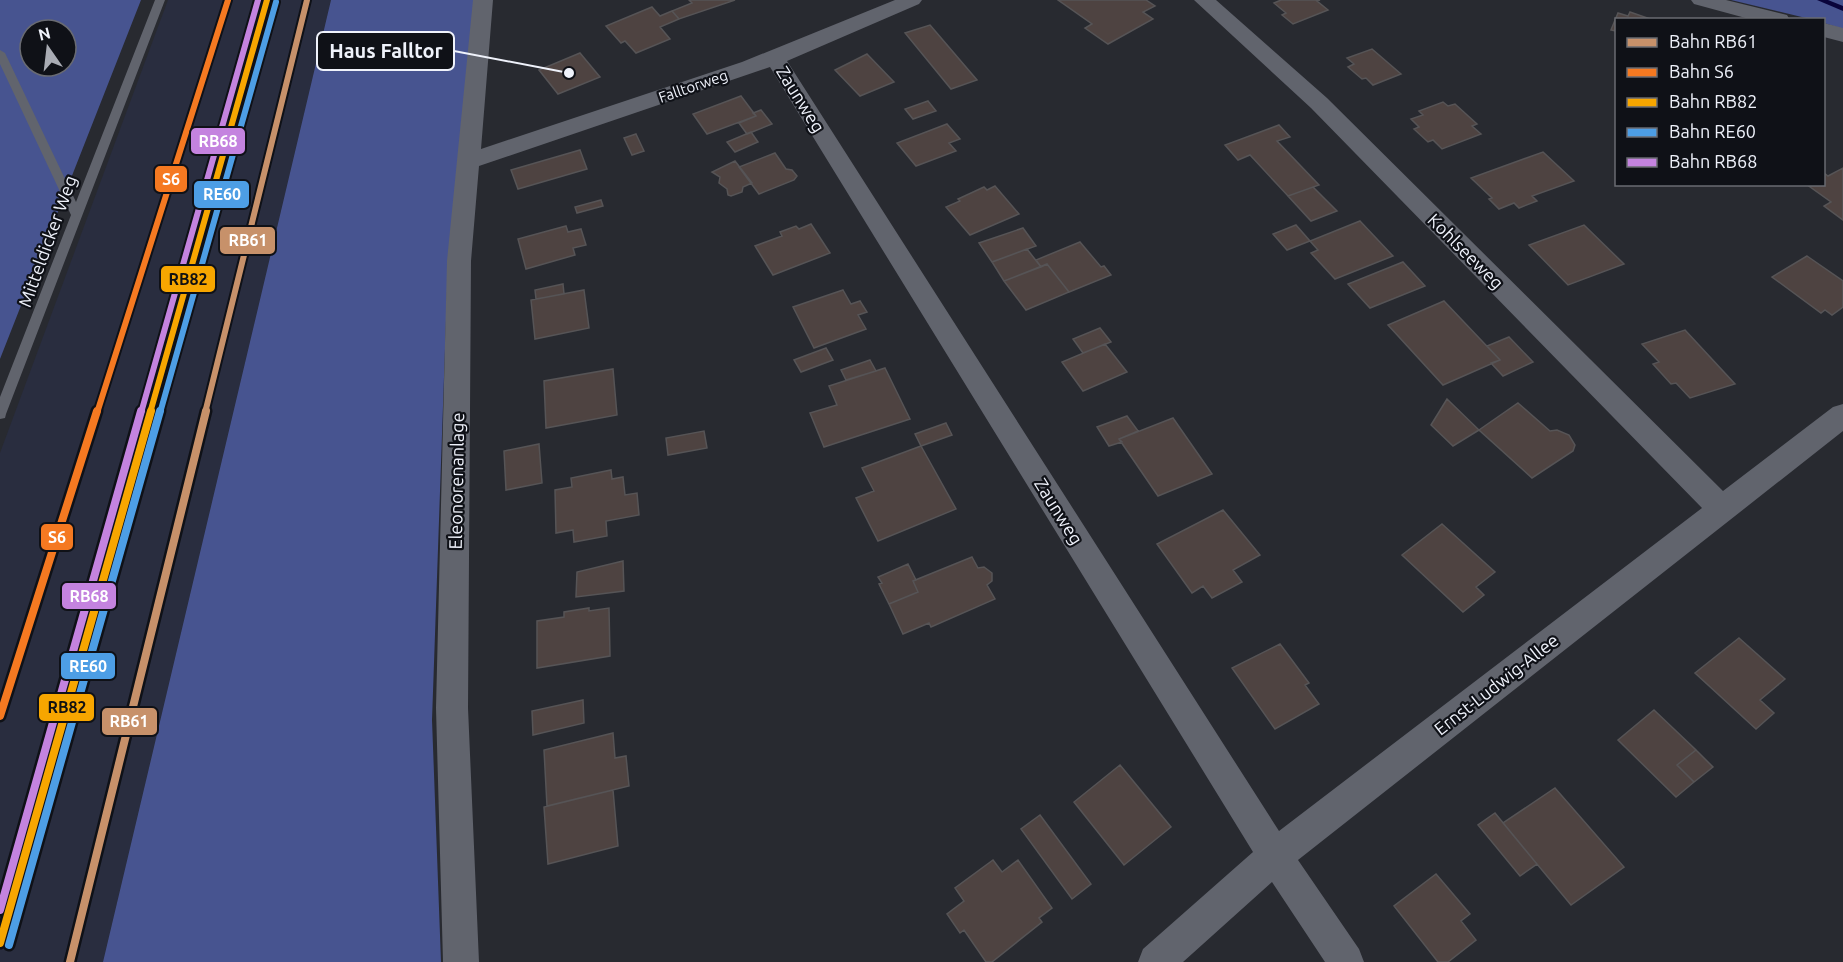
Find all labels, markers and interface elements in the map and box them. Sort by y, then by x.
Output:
north arrow [18,18,78,78]
legend [1615,18,1825,186]
text: N [36,23,52,44]
text: Bahn RB61 [1669,31,1757,51]
callout: Haus Falltor [317,32,454,70]
text: Haus Falltor [329,39,444,62]
text: Bahn S6 [1669,61,1734,81]
street label: Zaunweg [773,62,829,136]
street label: Falltorweg [656,66,730,106]
text: Bahn RB82 [1669,91,1757,111]
text: Bahn RE60 [1669,121,1756,141]
line badge: RB68 [190,127,246,155]
text: RB68 [198,132,238,150]
text: Bahn RB68 [1669,151,1757,171]
line badge: S6 [154,165,188,193]
text: S6 [162,170,180,188]
street label: Mitteldicker Weg [14,173,80,309]
line badge: RE60 [193,180,250,209]
text: RE60 [203,185,241,203]
street label: Kohlseeweg [1424,209,1508,293]
line badge: RB61 [219,226,276,255]
text: RB61 [228,231,268,249]
line badge: RB82 [160,265,216,293]
text: RB82 [168,270,208,288]
street label: Eleonorenanlage [445,412,467,550]
street label: Zaunweg [1031,474,1087,548]
line badge: S6 [40,523,74,551]
text: S6 [48,528,66,546]
line badge: RB68 [61,582,117,610]
text: RB68 [69,587,109,605]
street label: Ernst-Ludwig-Allee [1430,629,1562,739]
line badge: RE60 [60,652,116,680]
text: RE60 [69,657,107,675]
line badge: RB82 [38,693,95,722]
text: RB82 [47,698,87,716]
line badge: RB61 [101,707,158,736]
text: RB61 [109,712,149,730]

